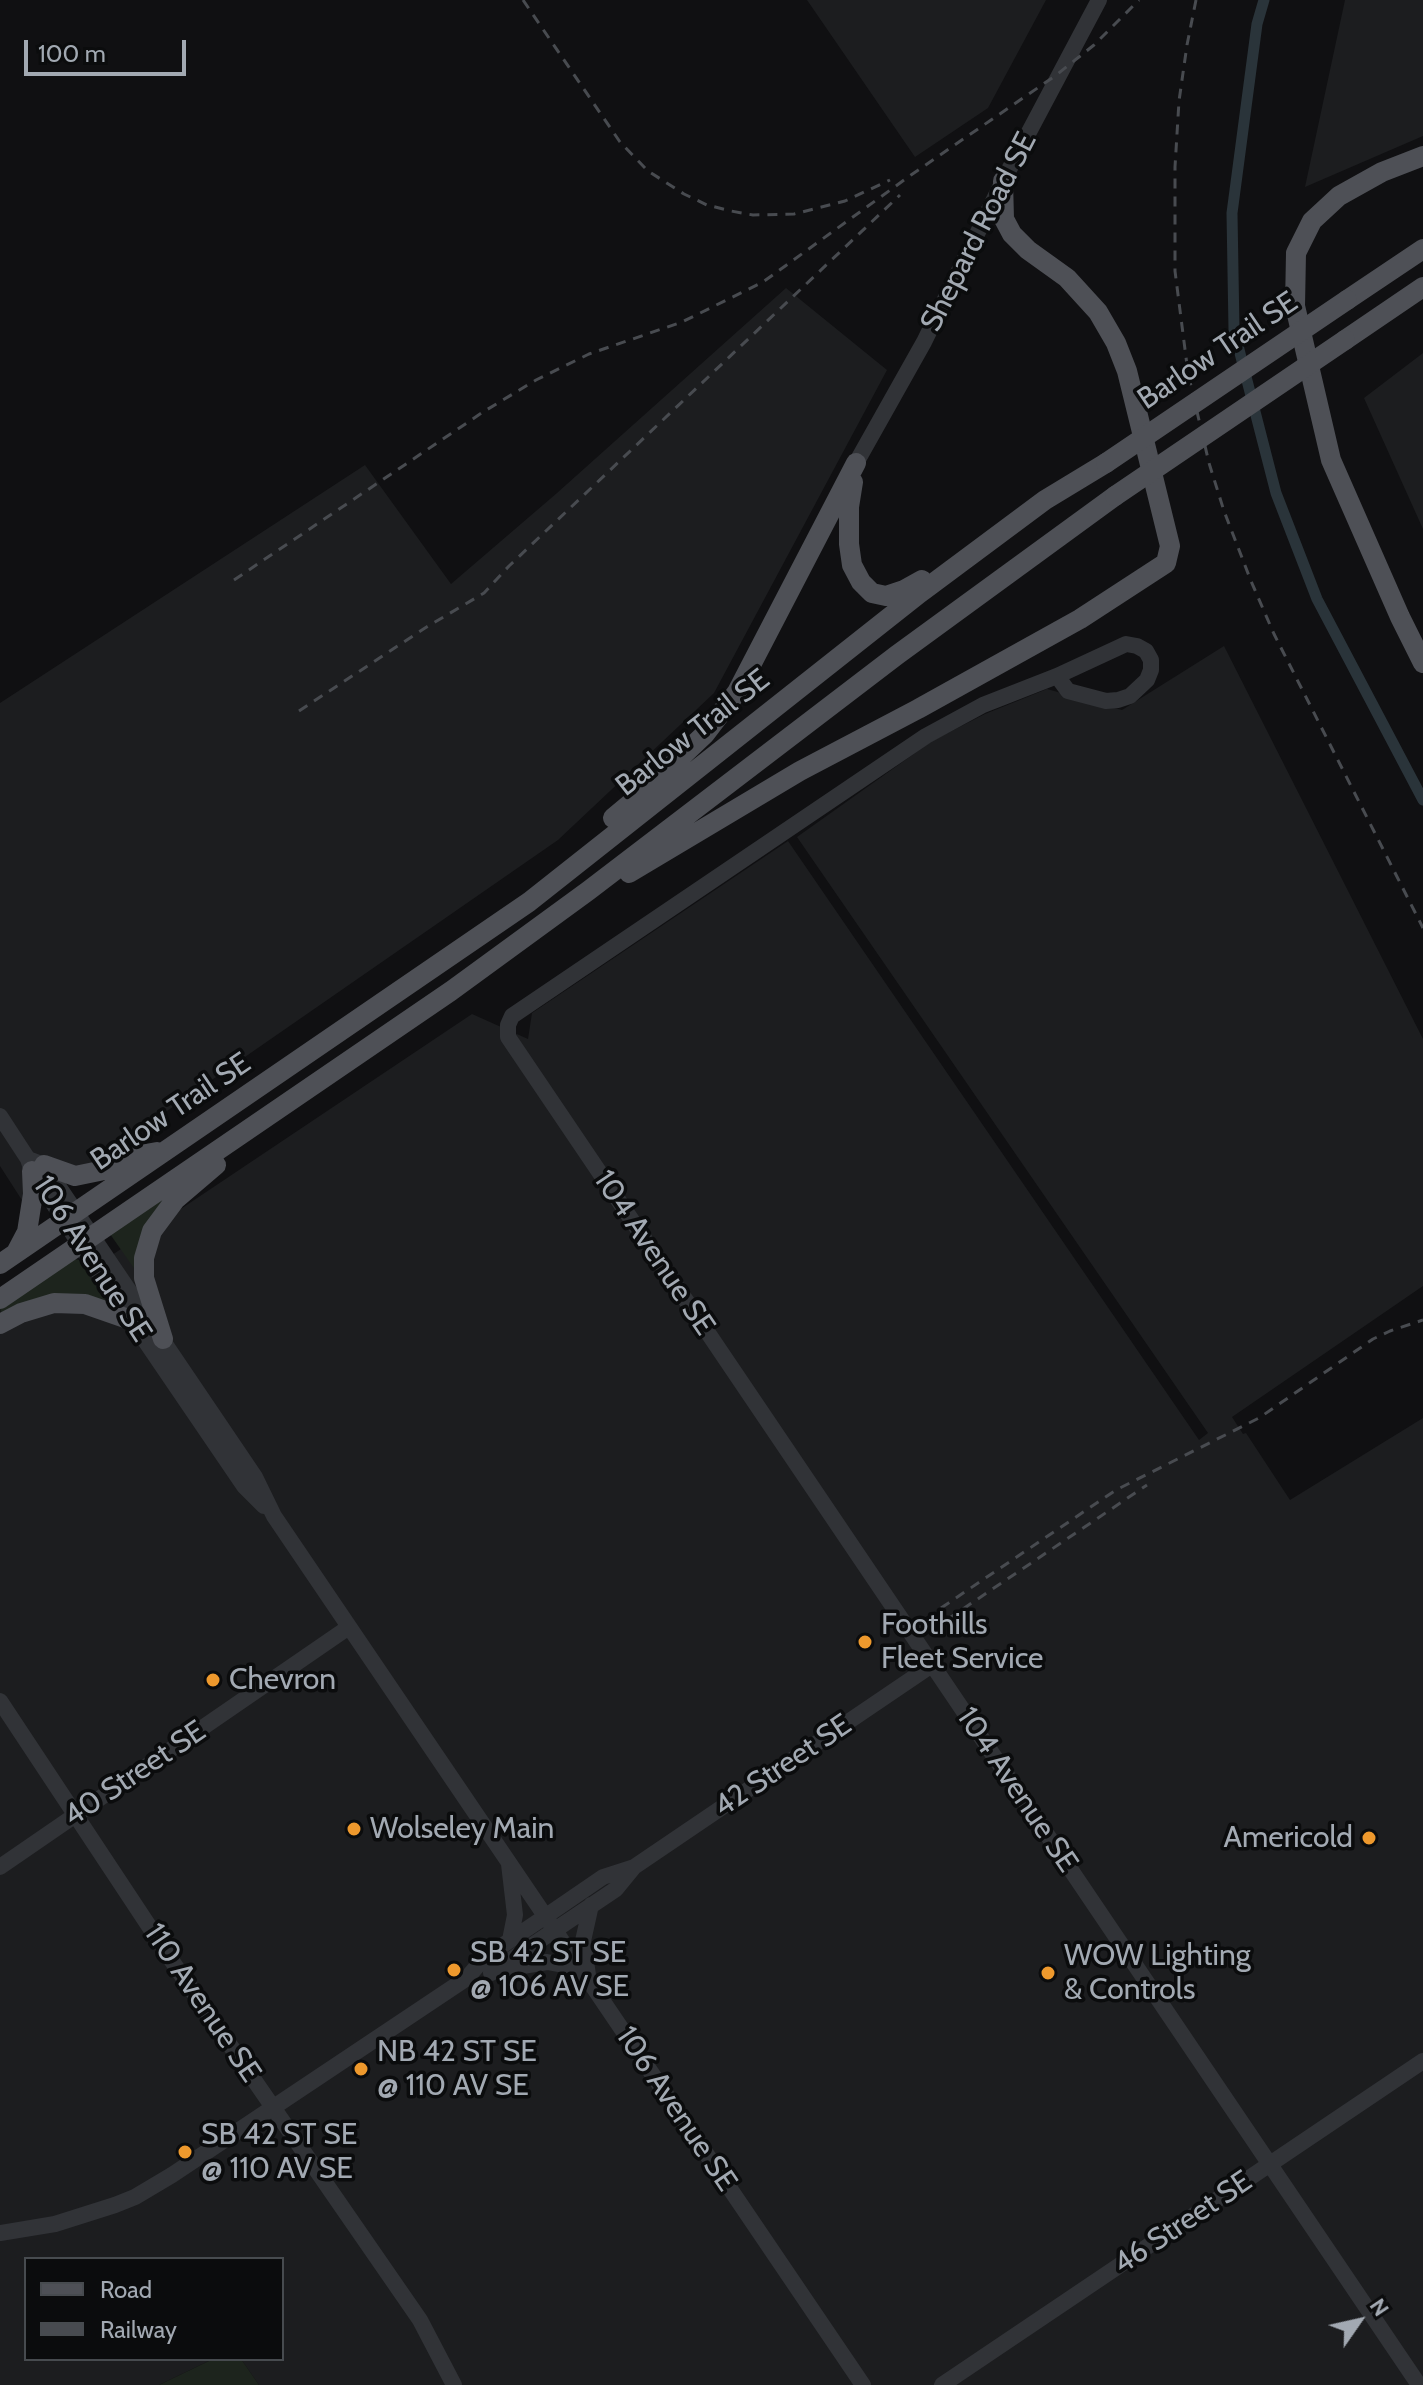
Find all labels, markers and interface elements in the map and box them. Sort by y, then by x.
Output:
scale bar [28,24,190,74]
text: 100 m [38,39,106,68]
street label: Shepard Road SE [913,126,1045,338]
street label: Barlow Trail SE [1131,284,1305,418]
street label: Barlow Trail SE [609,662,777,804]
street label: Barlow Trail SE [84,1045,258,1179]
street label: 104 Avenue SE [586,1164,722,1342]
street label: 106 Avenue SE [25,1169,159,1349]
place label: Foothills Fleet Service [881,1607,1043,1678]
marker: Foothills Fleet Service [856,1633,874,1651]
place label: Chevron [229,1662,336,1698]
marker: Chevron [204,1671,222,1689]
street label: 104 Avenue SE [949,1701,1085,1879]
street label: 42 Street SE [708,1707,858,1825]
street label: 40 Street SE [57,1713,213,1835]
place label: Wolseley Main [370,1811,554,1847]
marker: Wolseley Main [345,1820,363,1838]
place label: Americold [1224,1820,1353,1856]
marker: Americold [1360,1829,1378,1847]
street label: 110 Avenue SE [136,1917,268,2089]
place label: SB 42 ST SE @ 106 AV SE [470,1935,629,2006]
place label: WOW Lighting & Controls [1064,1938,1251,2008]
marker: SB 42 ST SE @ 106 AV SE [445,1961,463,1979]
marker: WOW Lighting & Controls [1039,1964,1057,1982]
street label: 106 Avenue SE [608,2020,744,2198]
place label: NB 42 ST SE @ 110 AV SE [377,2034,537,2104]
marker: NB 42 ST SE @ 110 AV SE [352,2060,370,2078]
place label: SB 42 ST SE @ 110 AV SE [201,2117,357,2188]
marker: SB 42 ST SE @ 110 AV SE [176,2143,194,2161]
street label: 46 Street SE [1107,2164,1259,2282]
legend [24,2257,284,2361]
text: Road [100,2275,152,2304]
north arrow [1319,2281,1399,2361]
text: N [1364,2293,1395,2321]
text: Railway [100,2315,177,2344]

